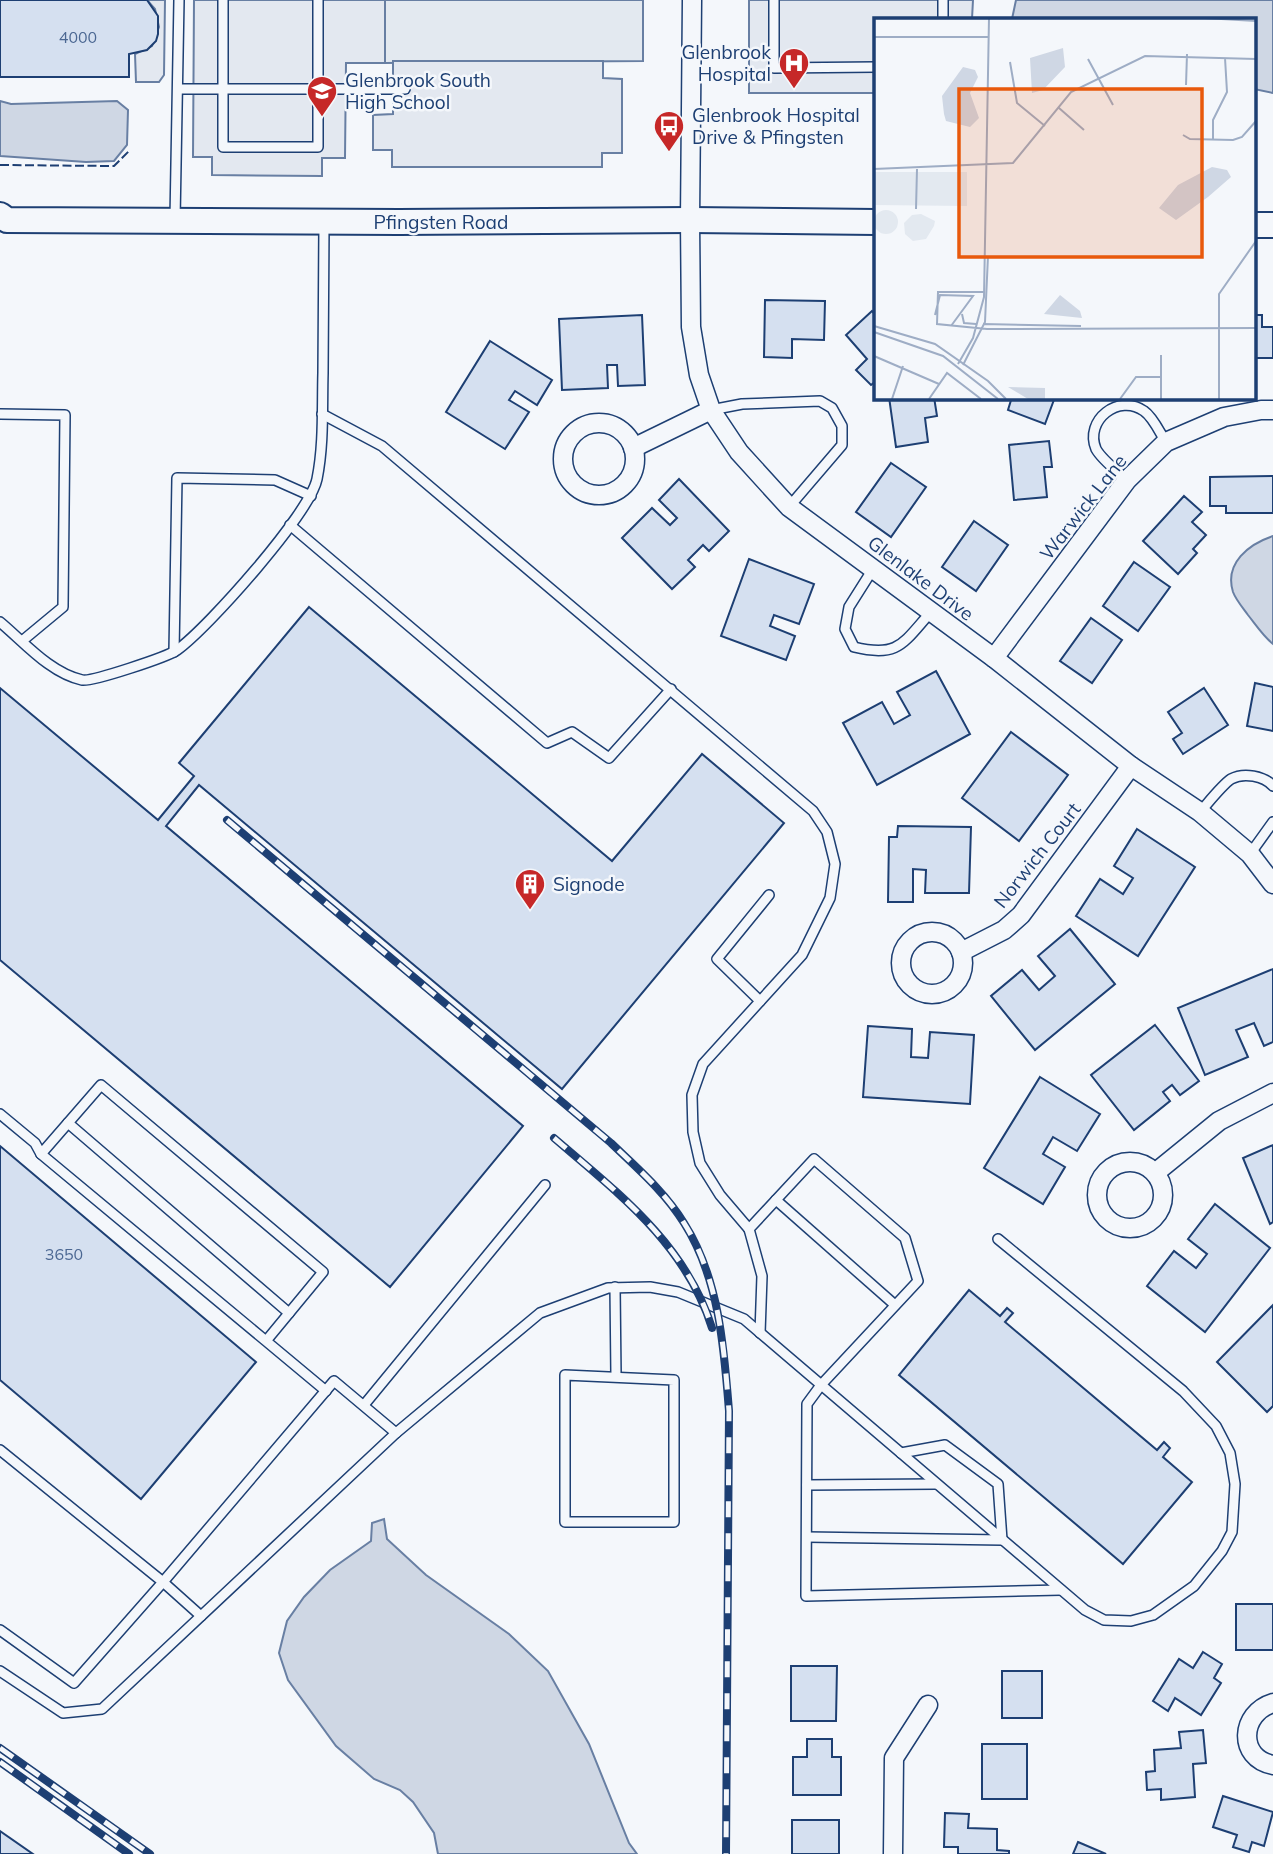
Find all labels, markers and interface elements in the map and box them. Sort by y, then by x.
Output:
inset map [874,18,1256,399]
house number: 4000 [59,27,97,47]
place label: Glenbrook Hospital [681,40,771,86]
hospital icon: Glenbrook Hospital [777,46,811,90]
place label: Glenbrook South High School [345,68,491,114]
school or university icon: Glenbrook South High School [305,74,339,118]
place label: Glenbrook Hospital Drive & Pfingsten [692,103,860,149]
bus stop icon: Glenbrook Hospital Drive & Pfingsten [652,109,686,153]
street label: Pfingsten Road [374,210,508,234]
street label: Warwick Lane [1034,449,1132,565]
street label: Glenlake Drive [863,530,979,626]
street label: Norwich Court [988,797,1086,913]
building icon: Signode [513,867,547,911]
place label: Signode [553,872,625,896]
house number: 3650 [45,1244,83,1264]

